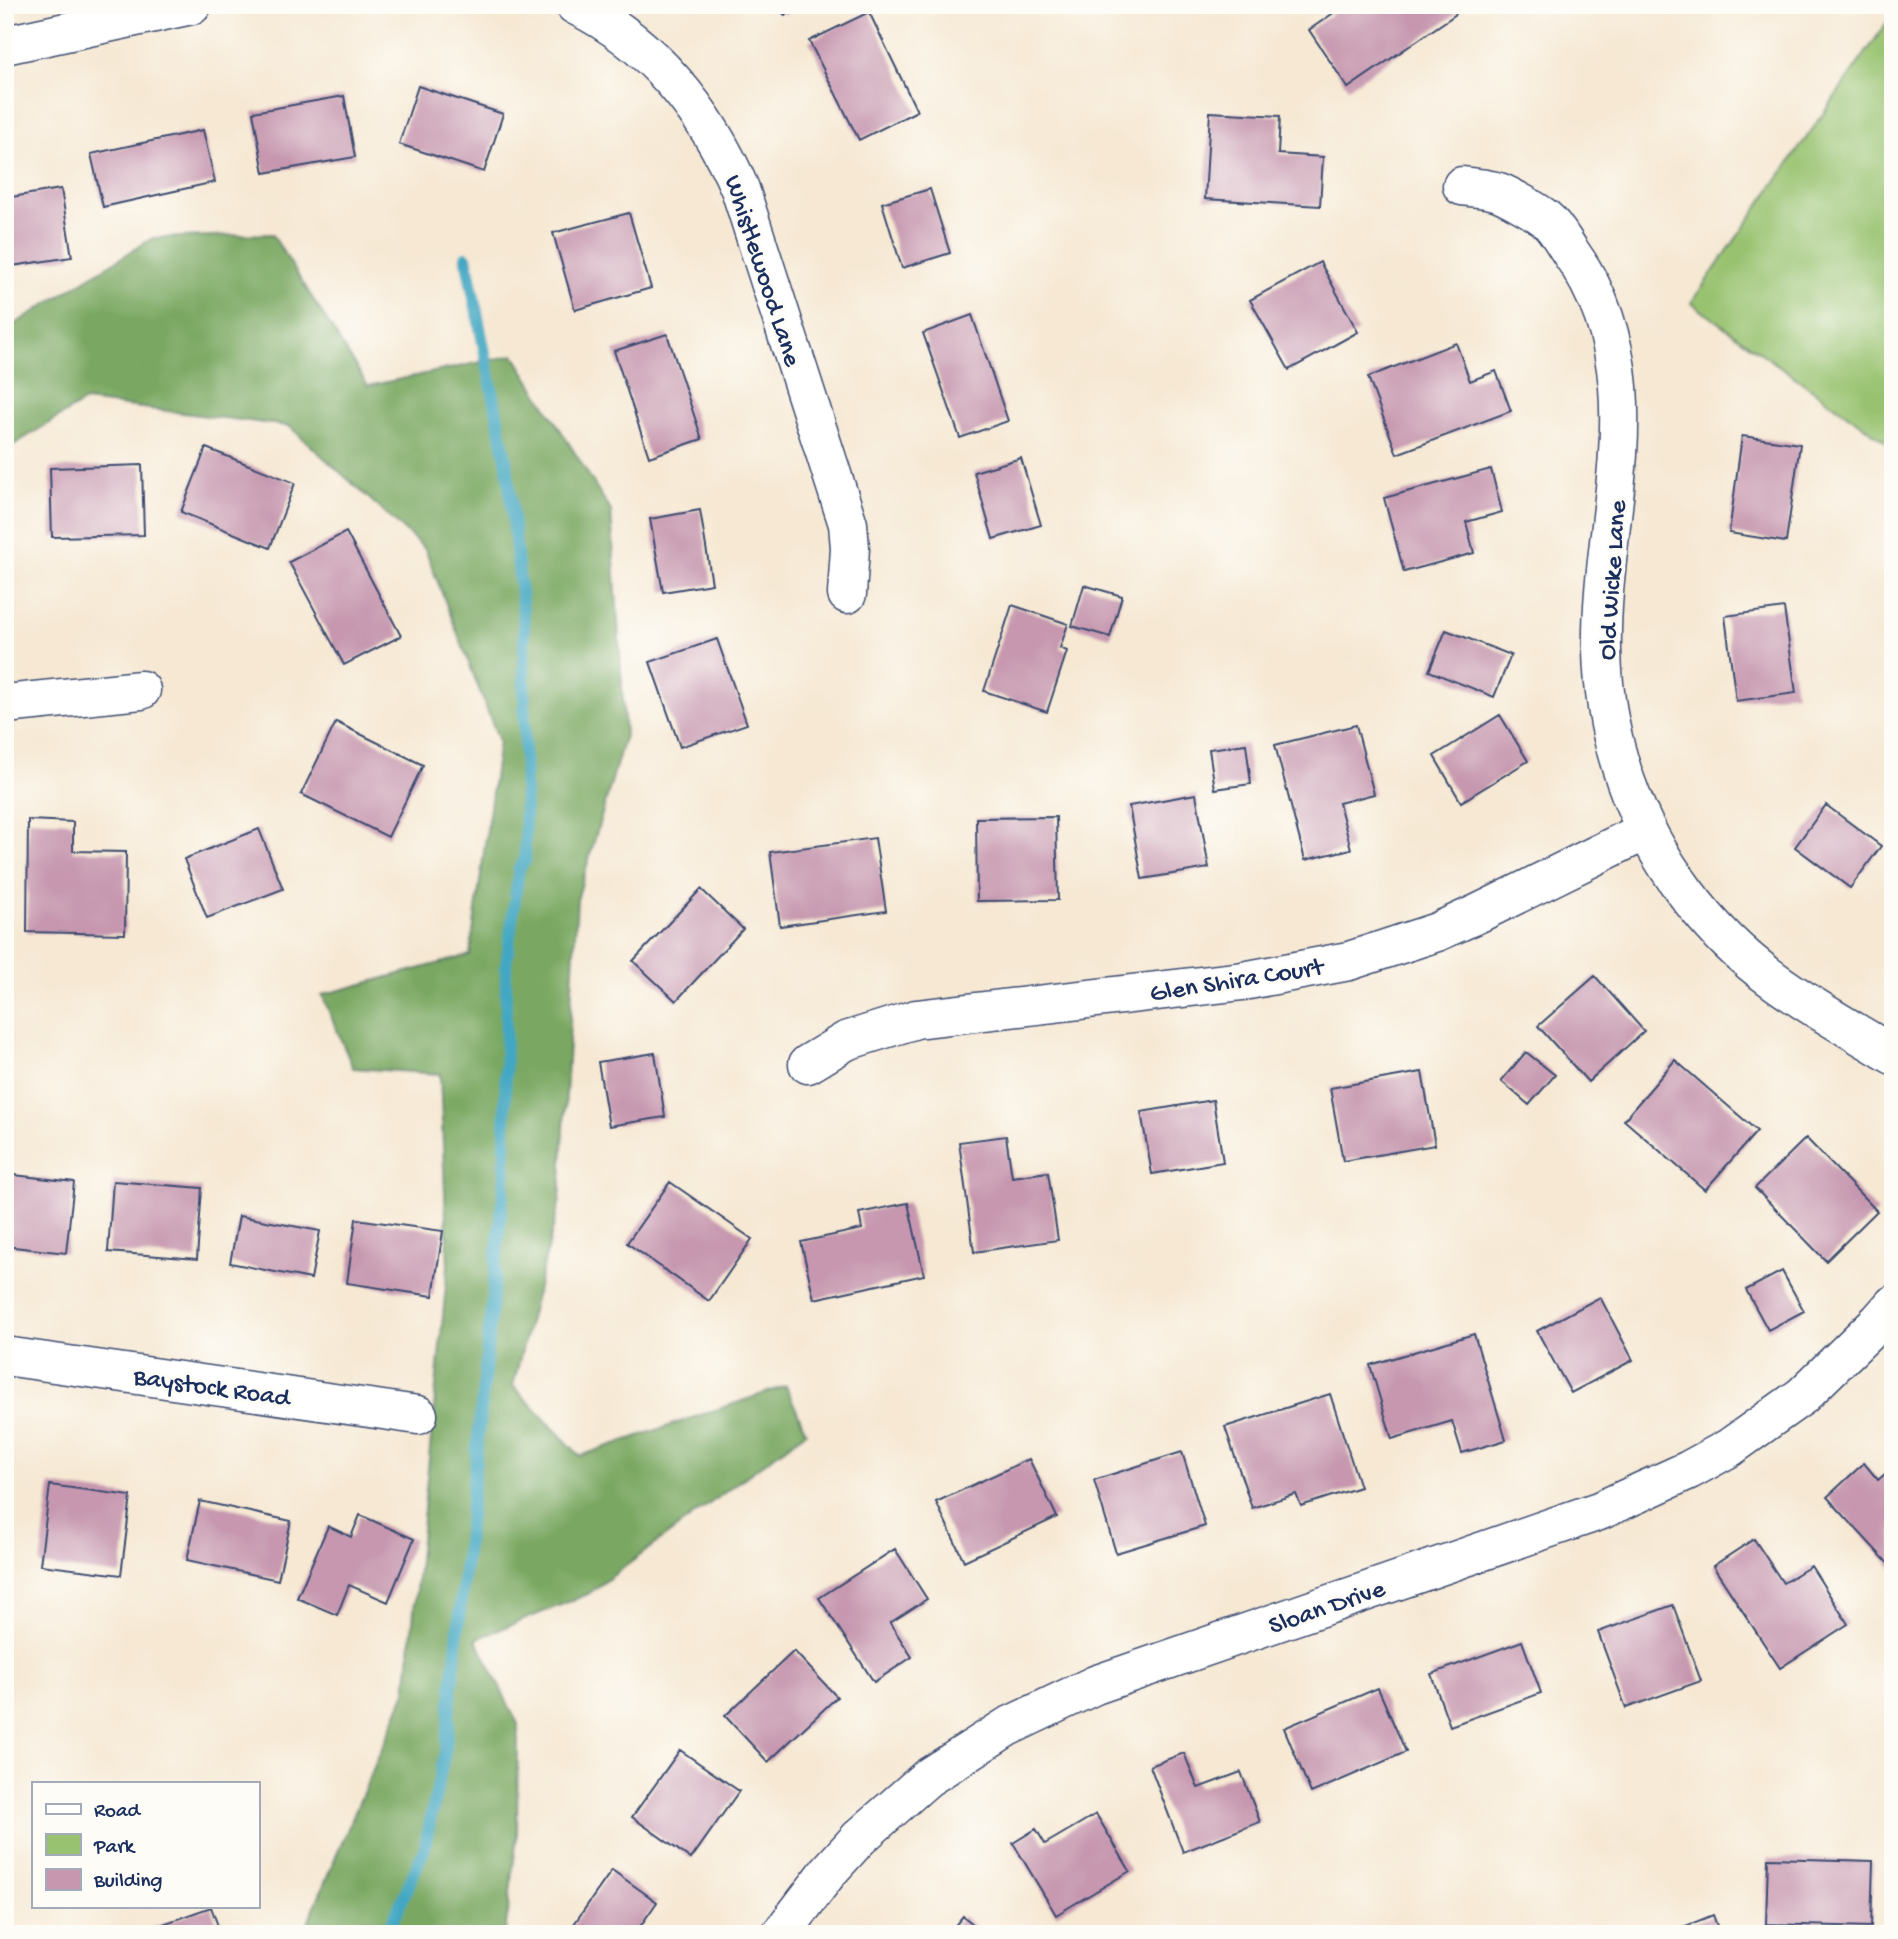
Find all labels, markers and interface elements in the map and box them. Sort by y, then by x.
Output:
street label: Whistlewood Lane [715,172,806,371]
street label: Old Wicke Lane [1593,499,1636,661]
street label: Glen Shira Court [1148,953,1328,1011]
street label: Baystock Road [130,1363,293,1416]
street label: Sloan Drive [1265,1575,1390,1644]
legend [32,1782,259,1908]
text: Road [94,1800,142,1825]
text: Park [93,1836,137,1861]
text: Building [93,1870,163,1895]

